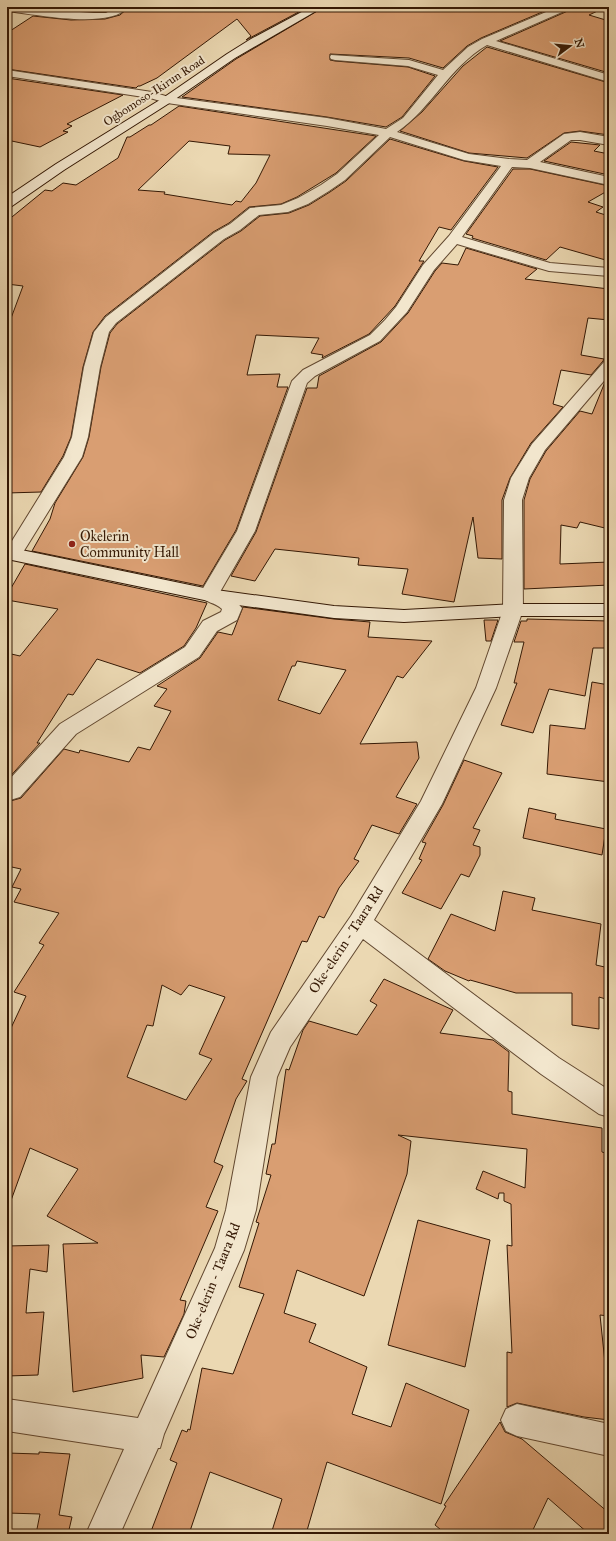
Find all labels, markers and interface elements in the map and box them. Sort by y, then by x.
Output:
north arrow [550,26,590,66]
text: N [572,37,587,50]
street label: Ogbomoso-Ikirun Road [101,53,208,130]
place label: Okelerin Community Hall [80,528,179,561]
marker: Okelerin Community Hall [67,539,77,549]
street label: Oke-elerin - Taara Rd [305,883,387,997]
street label: Oke-elerin - Taara Rd [182,1220,244,1342]

